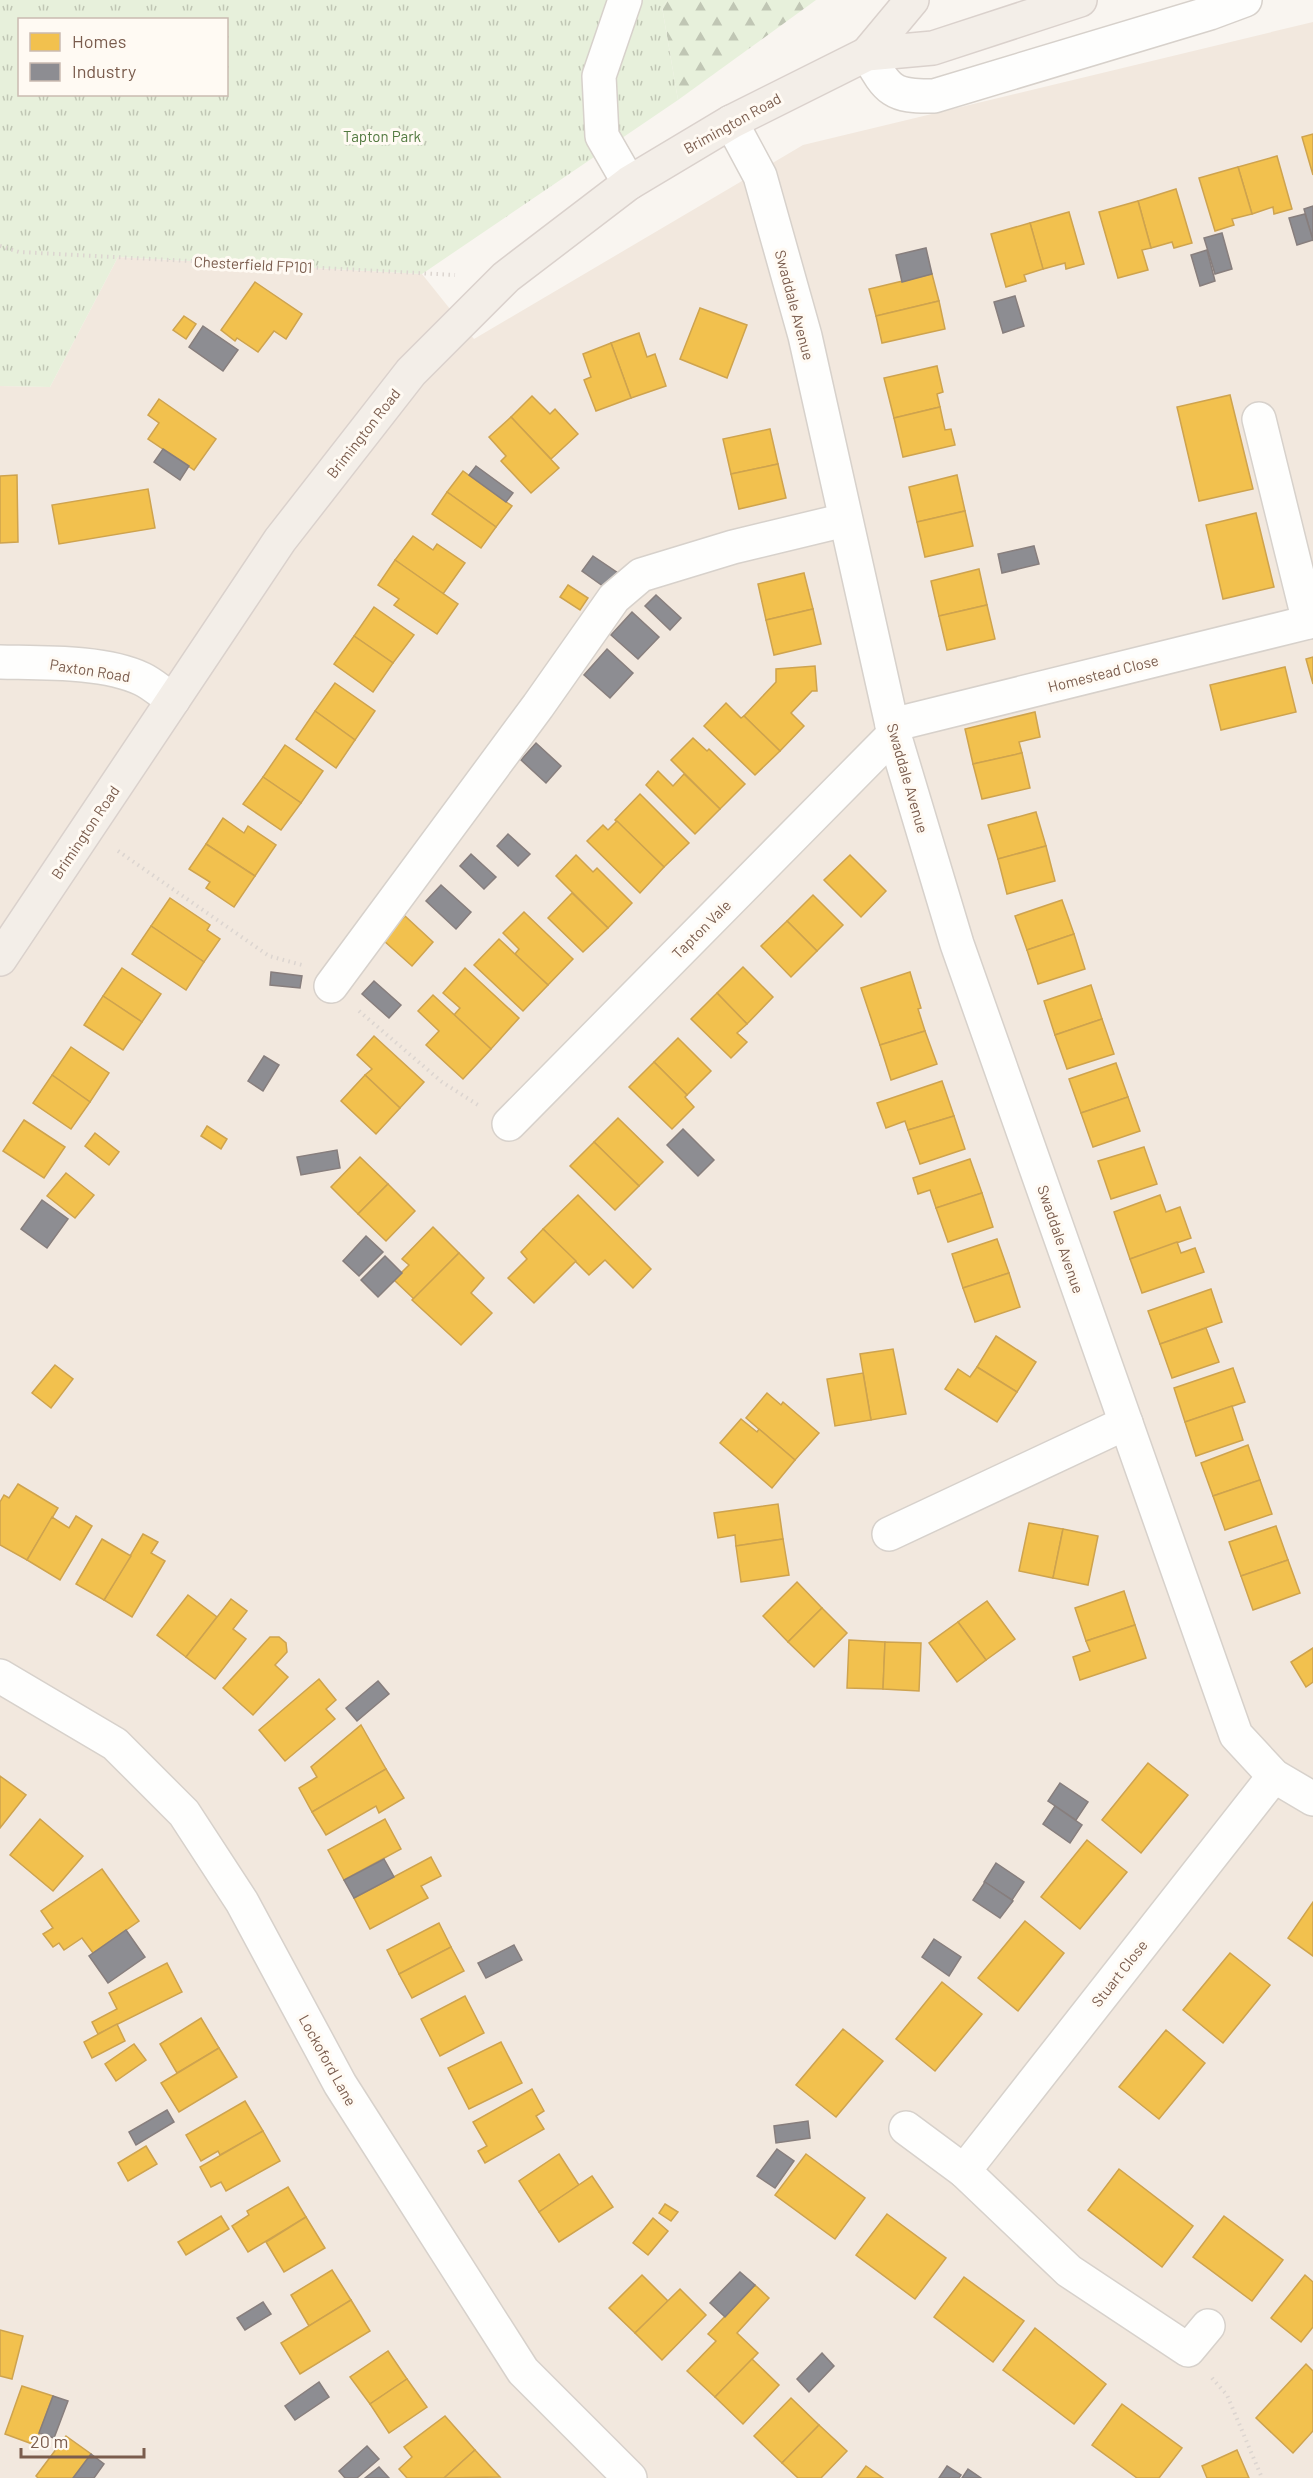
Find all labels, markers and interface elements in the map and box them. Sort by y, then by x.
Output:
legend [18,18,228,96]
text: Homes [72,30,126,52]
text: Industry [72,60,136,82]
street label: Brimington Road [680,89,784,157]
park label: Tapton Park [343,127,422,145]
street label: Swaddale Avenue [772,248,818,362]
street label: Chesterfield FP101 [193,252,313,276]
street label: Brimington Road [322,385,404,481]
street label: Homestead Close [1046,651,1160,695]
street label: Paxton Road [48,655,132,685]
street label: Swaddale Avenue [884,721,932,835]
street label: Brimington Road [47,782,123,882]
street label: Tapton Vale [668,896,734,962]
street label: Swaddale Avenue [1034,1183,1088,1295]
street label: Stuart Close [1087,1936,1151,2010]
street label: Lockoford Lane [296,2011,360,2109]
scale bar [21,2421,144,2459]
text: 20 m [30,2430,68,2452]

